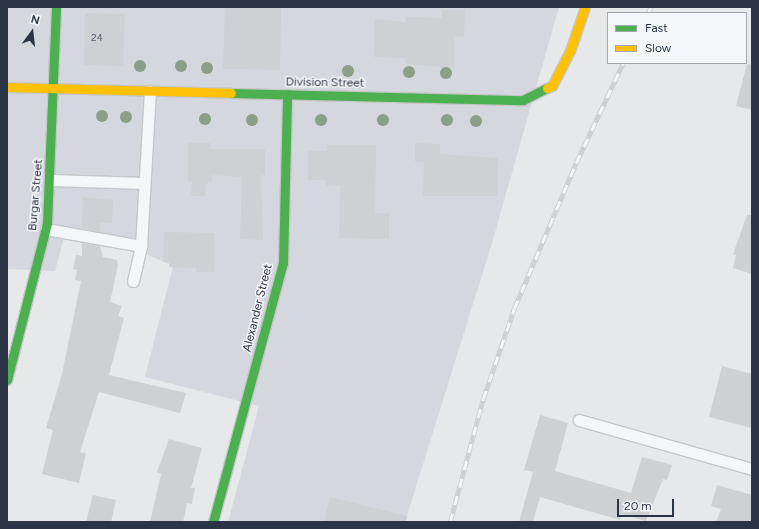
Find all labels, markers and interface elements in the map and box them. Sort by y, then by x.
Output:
north arrow [12,12,52,52]
legend [607,12,747,64]
text: N [29,13,41,27]
text: Fast [645,21,668,35]
house number: 24 [91,32,103,44]
text: Slow [645,41,671,55]
street label: Division Street [286,75,364,91]
street label: Burgar Street [26,159,46,231]
street label: Alexander Street [240,263,276,353]
scale bar [619,491,676,517]
text: 20 m [624,499,652,513]

